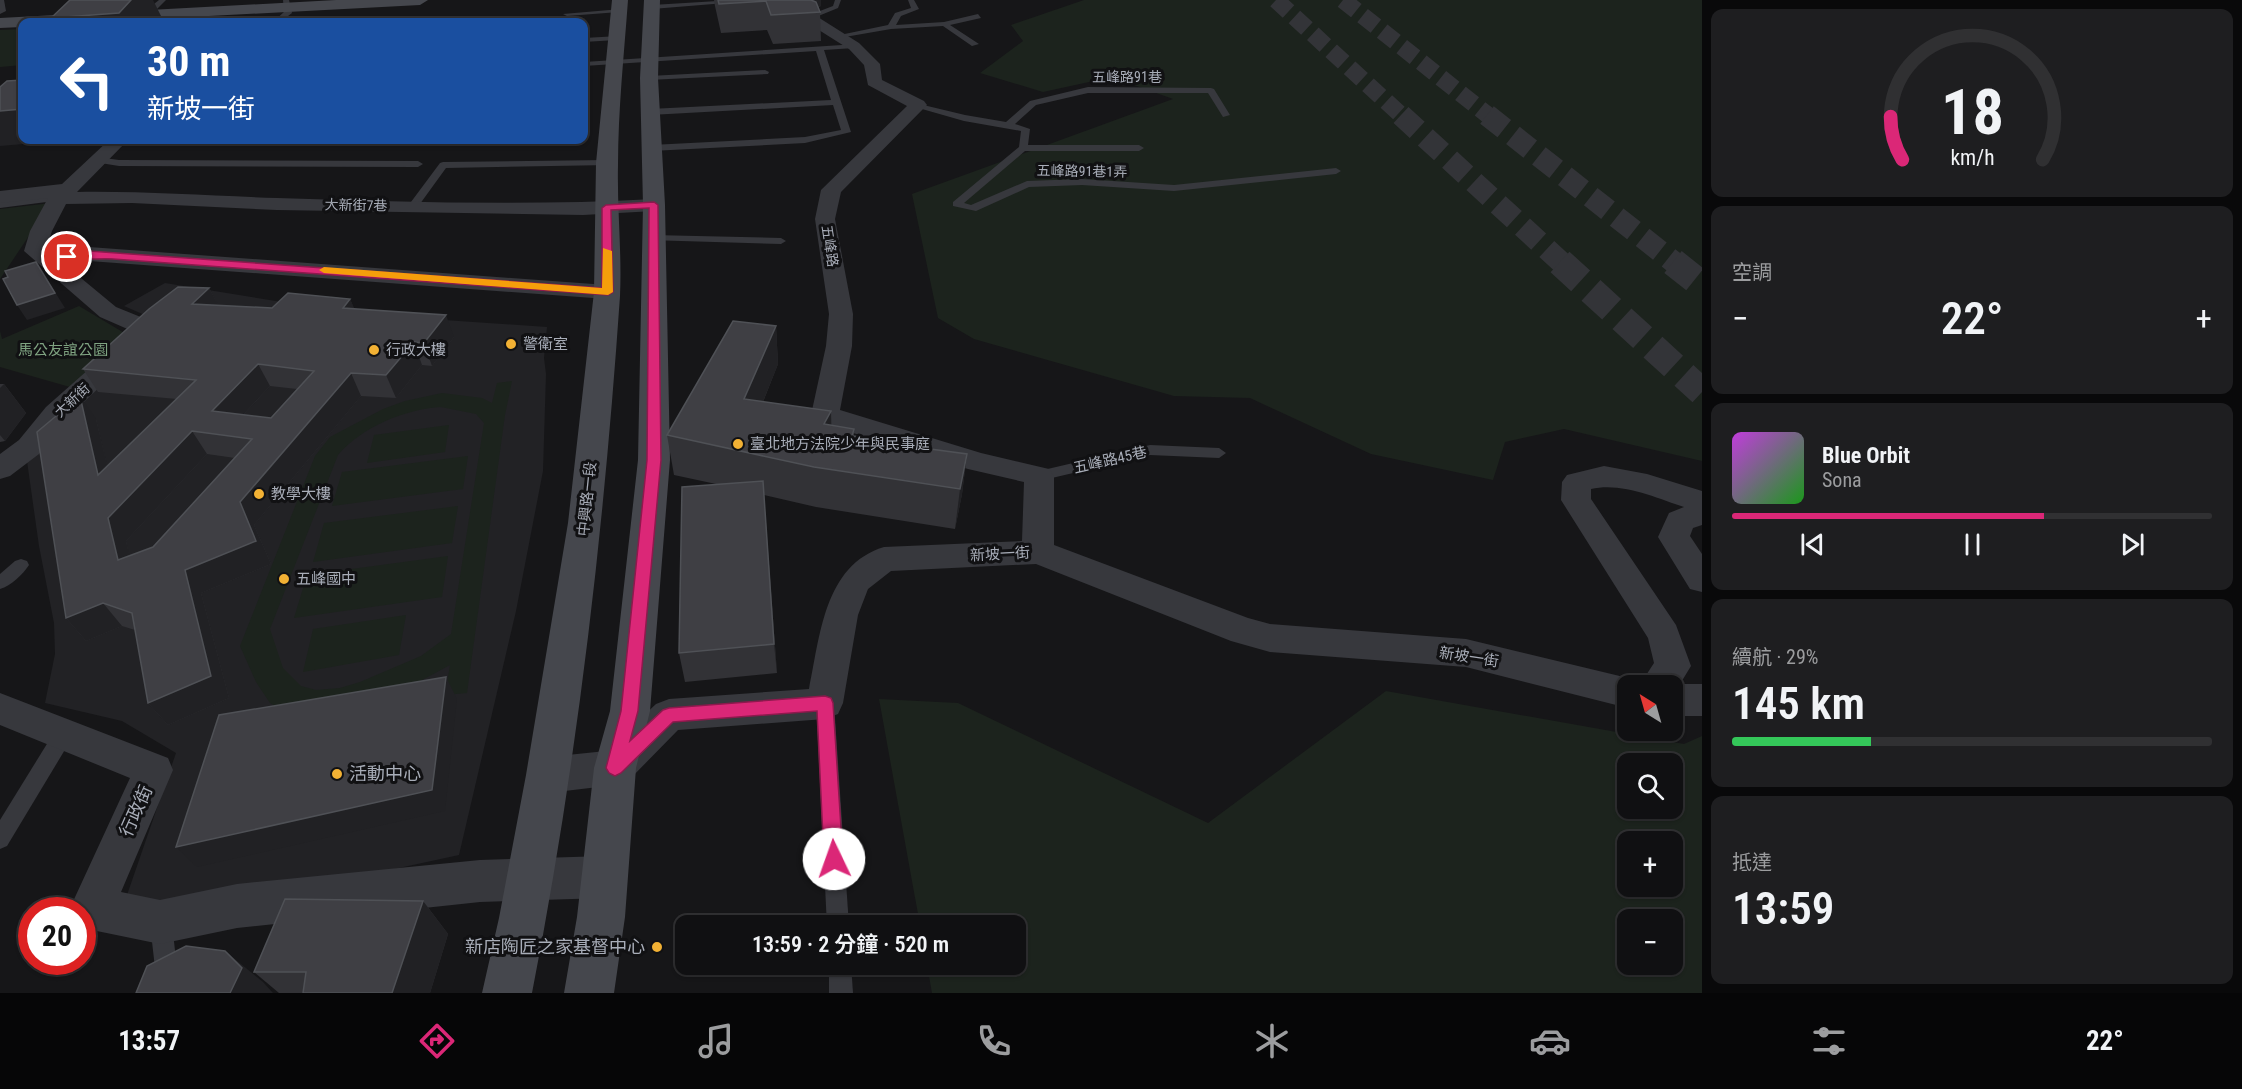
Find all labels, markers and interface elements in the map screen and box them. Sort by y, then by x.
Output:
text: 30 m [147,37,230,86]
icon: left [48,42,126,120]
street label: 五峰路91巷 [1092,69,1162,85]
text: 18 [1940,76,2004,149]
text: 新坡一街 [147,93,255,125]
text: km/h [1950,145,1994,170]
street label: 五峰路91巷1弄 [1037,162,1127,180]
street label: 大新街7巷 [324,196,388,214]
street label: 五峰路 [819,224,841,268]
pin [41,231,92,282]
icon: arrive [50,240,83,273]
text: 空調 [1732,260,1772,284]
text: 22° [1941,292,2003,345]
text: − [1732,299,1749,338]
text: + [2196,299,2212,338]
place label: 警衛室 [523,335,568,353]
marker: 警衛室 [504,337,518,351]
park label: 馬公友誼公園 [18,341,108,359]
place label: 行政大樓 [386,341,446,359]
marker: 行政大樓 [367,343,381,357]
street label: 大新街 [51,380,93,420]
place label: 臺北地方法院少年與民事庭 [750,435,930,453]
marker: 臺北地方法院少年與民事庭 [731,437,745,451]
street label: 五峰路45巷 [1072,443,1148,477]
text: Blue Orbit [1822,443,1910,468]
street label: 中興路一段 [574,461,600,537]
text: Sona [1822,468,1862,492]
place label: 教學大樓 [271,485,331,503]
marker: 教學大樓 [252,487,266,501]
icon: previous [1796,528,1829,561]
icon: pause [1956,528,1989,561]
icon: next [2116,528,2149,561]
street label: 新坡一街 [970,543,1030,565]
place label: 五峰國中 [296,570,356,588]
marker: 五峰國中 [277,572,291,586]
street label: 新坡一街 [1438,643,1500,671]
text: 續航 · 29% [1732,645,1818,669]
north arrow [1617,675,1683,741]
map controls [1617,675,1683,975]
text: 145 km [1732,677,1865,730]
button: search [1617,753,1683,819]
place label: 活動中心 [349,763,421,784]
marker: 活動中心 [330,767,344,781]
street label: 行政街 [115,782,156,840]
position arrow [802,827,866,891]
button: + [1617,831,1683,897]
text: 抵達 [1732,850,1772,874]
text: 13:59 [1732,882,1834,935]
speed limit sign: 20 [18,897,96,975]
button: − [1617,909,1683,975]
text: 13:59 · 2 分鐘 · 520 m [752,932,949,957]
place label: 新店陶匠之家基督中心 [465,936,645,957]
marker: 新店陶匠之家基督中心 [650,940,664,954]
icon: directions [416,1020,458,1062]
icon: music [695,1020,737,1062]
icon: phone [973,1020,1015,1062]
icon: climate [1251,1020,1293,1062]
icon: car [1529,1020,1571,1062]
icon: filters [1808,1020,1850,1062]
text: 13:57 [118,1025,180,1057]
text: 22° [2086,1025,2124,1057]

